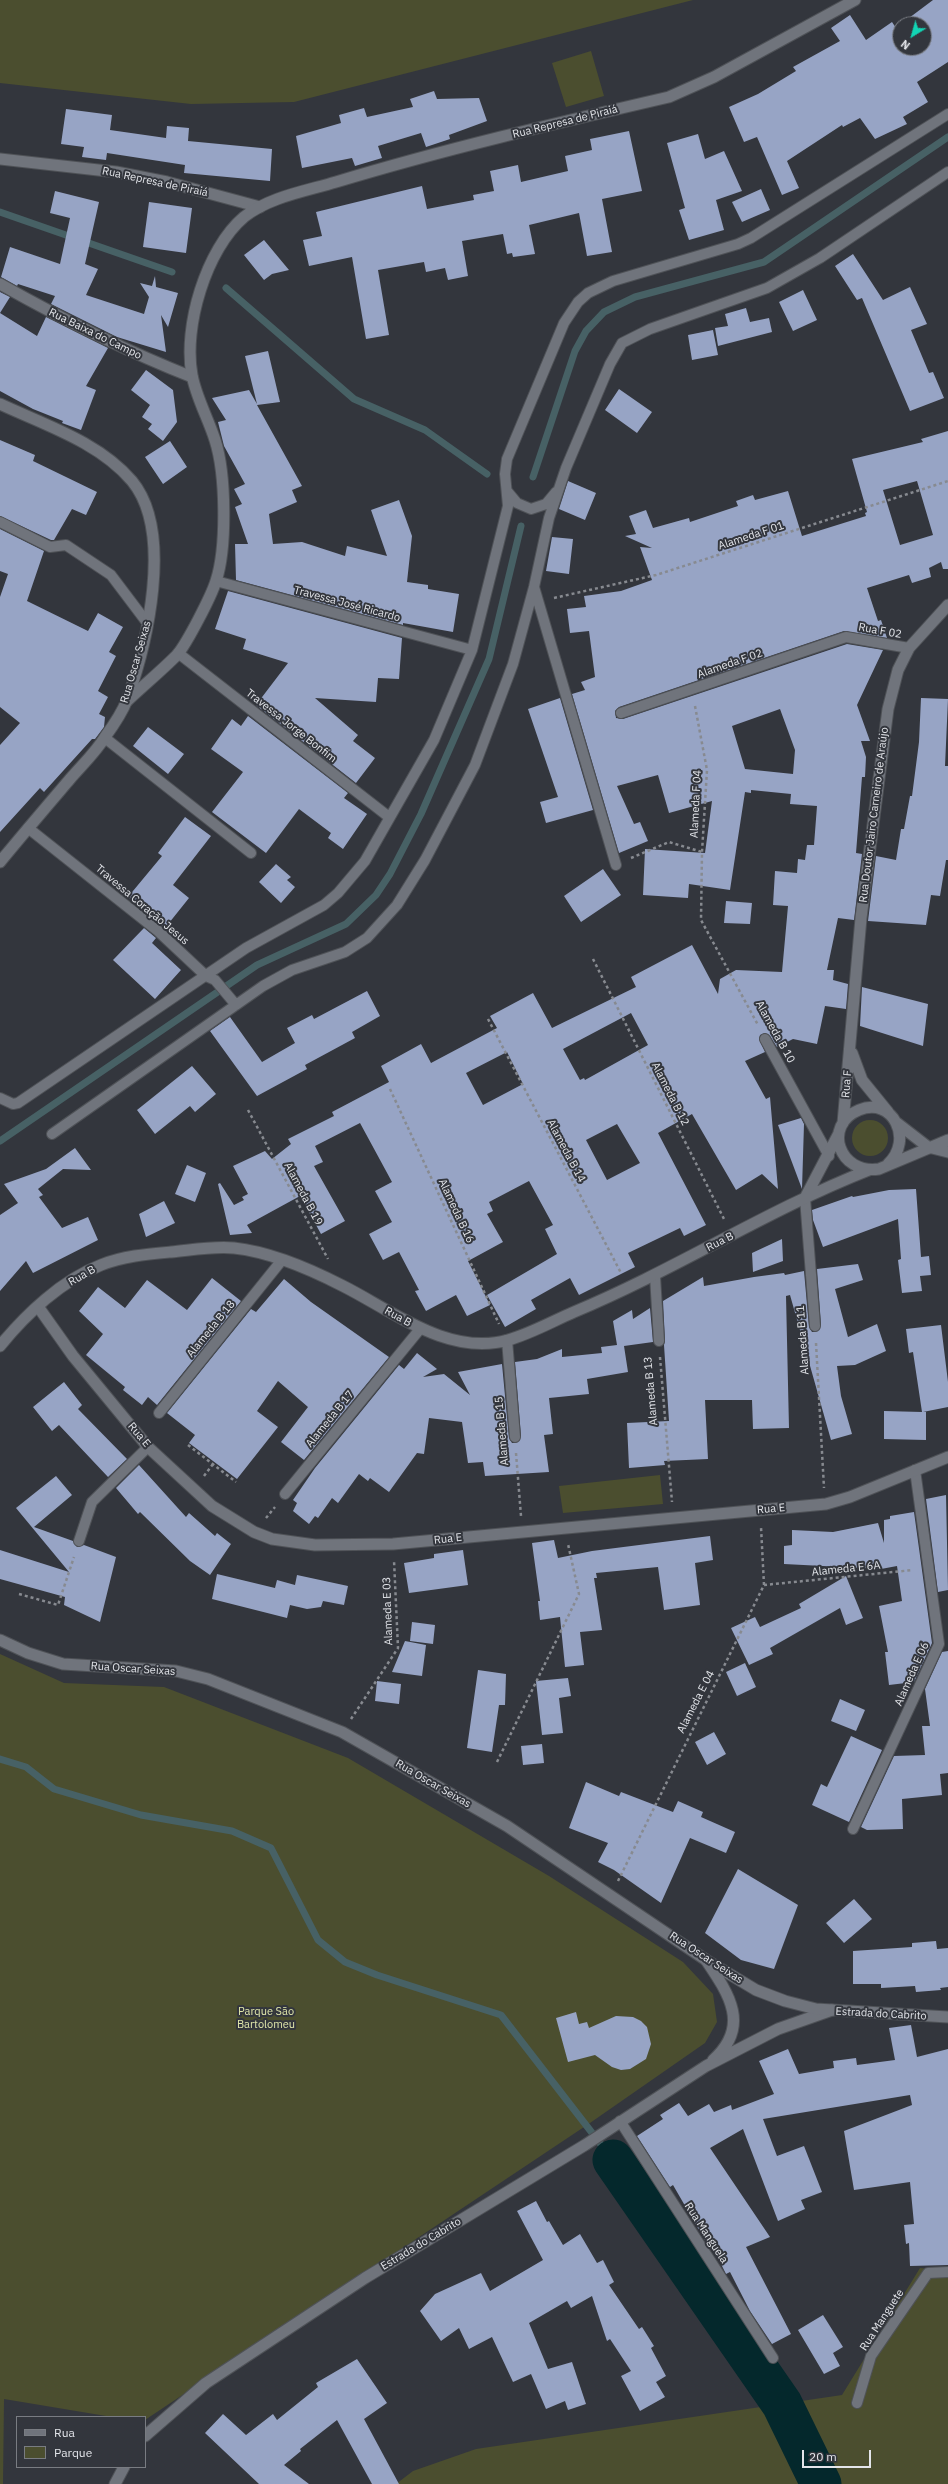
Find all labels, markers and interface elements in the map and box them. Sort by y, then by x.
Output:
north arrow [892,16,932,56]
text: N [898,37,913,53]
street label: Rua Represa de Piraiá [511,103,619,141]
street label: Rua Represa de Piraiá [101,164,209,200]
street label: Rua Baixa do Campo [46,306,144,362]
street label: Alameda F 01 [716,519,786,553]
street label: Travessa José Ricardo [292,583,402,625]
street label: Rua Oscar Seixas [118,619,154,705]
street label: Rua F 02 [857,621,903,641]
street label: Alameda F 02 [696,647,764,681]
street label: Travessa Jorge Bonfim [243,687,339,765]
street label: Rua Doutor Jairo Carneiro de Araújo [857,726,891,904]
street label: Alameda F 04 [688,770,704,838]
street label: Travessa Coração Jesus [93,862,191,948]
street label: Alameda B 10 [752,998,798,1066]
street label: Alameda B 12 [648,1060,692,1128]
street label: Rua F [839,1070,855,1098]
street label: Alameda B 14 [544,1117,588,1185]
street label: Alameda B 19 [281,1160,325,1228]
street label: Alameda B 16 [435,1177,477,1245]
street label: Rua B [704,1230,736,1254]
street label: Rua B [66,1263,98,1289]
street label: Alameda B 18 [184,1298,238,1360]
street label: Rua B [382,1304,414,1330]
street label: Alameda B 11 [794,1305,812,1375]
street label: Alameda B 13 [641,1356,661,1426]
street label: Alameda B 17 [303,1388,357,1450]
street label: Alameda B 15 [492,1396,512,1466]
street label: Rua E [125,1420,153,1450]
street label: Rua E [756,1501,786,1517]
street label: Rua E [433,1531,463,1547]
street label: Alameda E 6A [811,1559,881,1579]
street label: Alameda E 03 [380,1576,396,1646]
street label: Alameda E 06 [892,1640,932,1708]
street label: Rua Oscar Seixas [90,1659,176,1679]
street label: Alameda E 04 [675,1668,717,1736]
street label: Rua Oscar Seixas [393,1757,473,1811]
street label: Rua Oscar Seixas [667,1929,745,1987]
park label: Parque São Bartolomeu [237,2005,295,2031]
street label: Estrada do Cabrito [835,2005,927,2023]
street label: Rua Manguela [681,2200,731,2266]
street label: Estrada do Cabrito [378,2215,464,2273]
street label: Rua Manguete [857,2287,907,2353]
legend [16,2416,146,2468]
text: Rua [54,2425,75,2440]
scale bar [804,2442,873,2468]
text: Parque [54,2445,92,2460]
text: 20 m [809,2449,837,2464]

